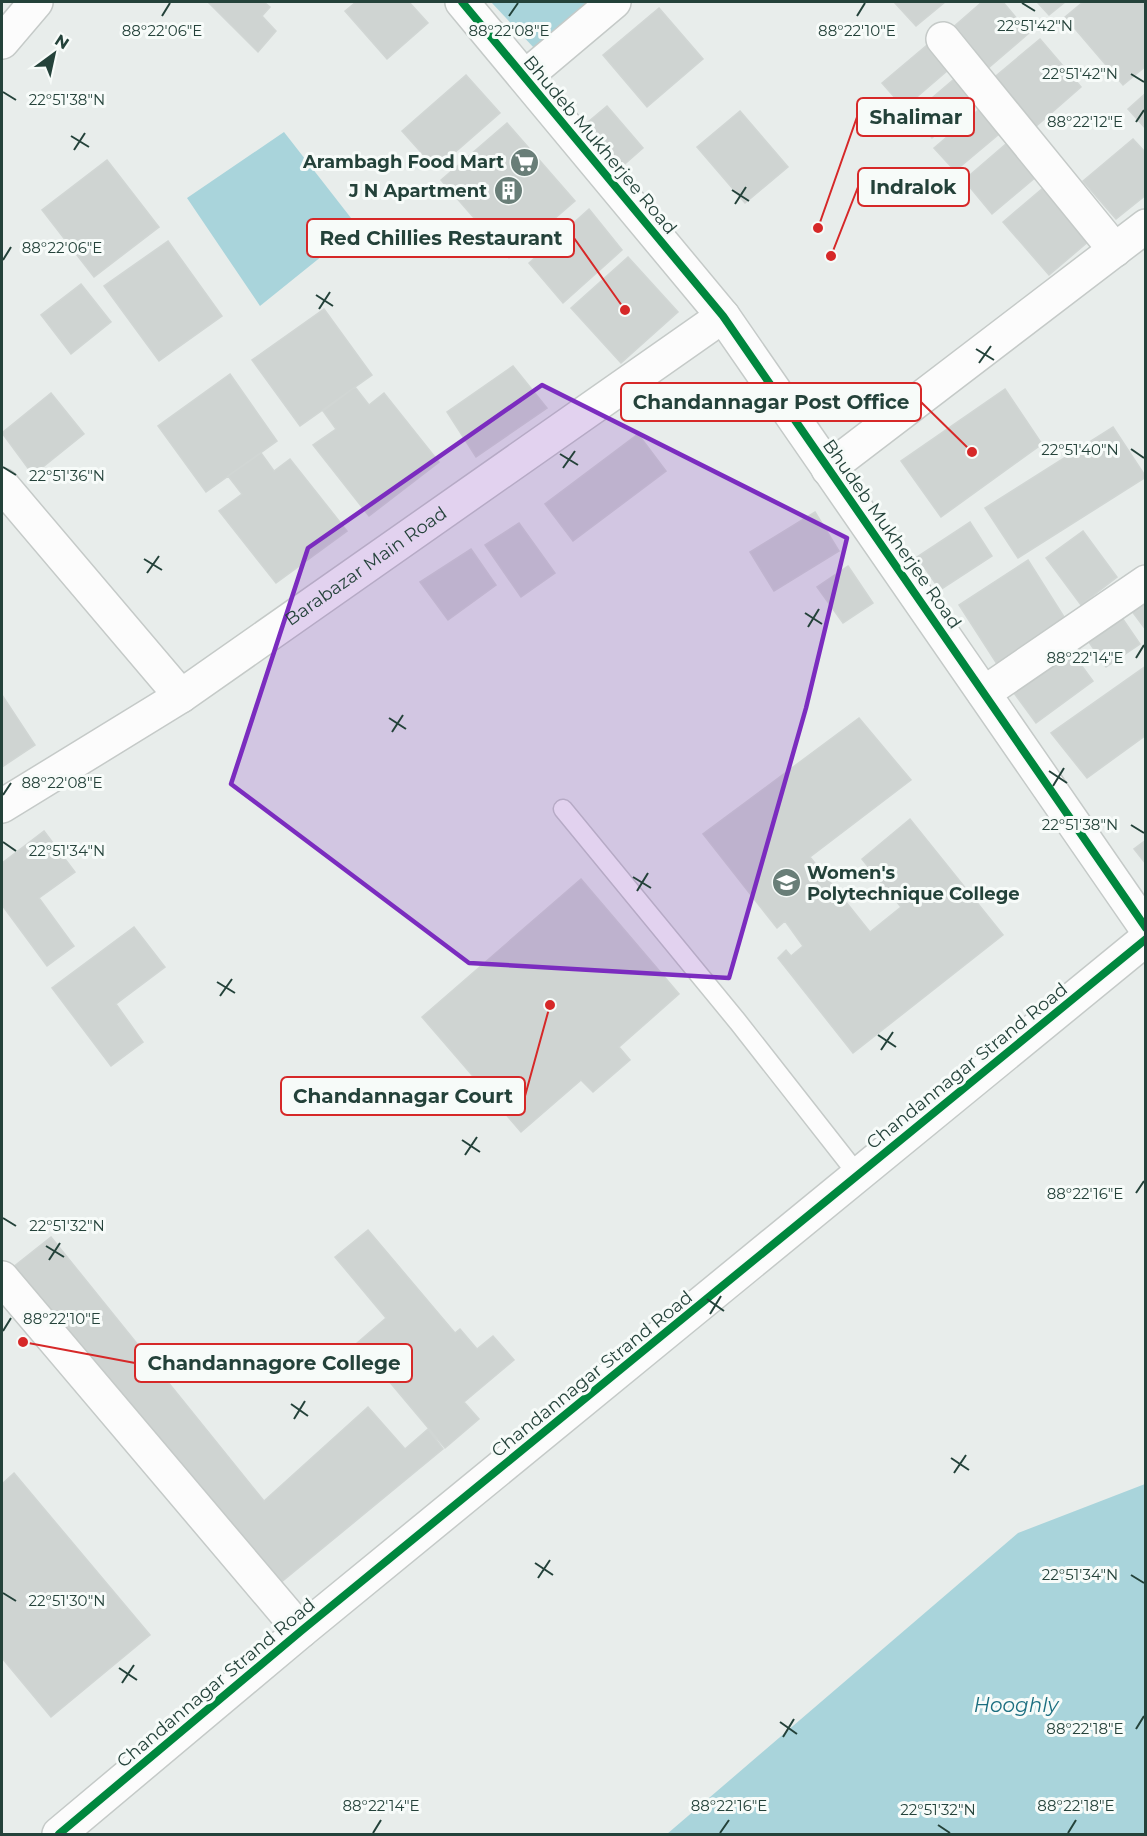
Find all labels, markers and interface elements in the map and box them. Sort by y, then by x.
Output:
text: 22°51'42"N [997,16,1073,35]
text: 88°22'06"E [122,21,202,40]
text: 88°22'08"E [468,21,550,40]
text: 88°22'10"E [818,21,896,40]
north arrow [24,24,84,84]
text: N [51,30,72,53]
street label: Bhudeb Mukherjee Road [519,51,681,239]
text: 22°51'42"N [1042,64,1118,83]
text: 22°51'38"N [29,90,105,109]
callout: Shalimar [857,98,974,136]
text: Shalimar [870,105,963,129]
text: 88°22'12"E [1047,112,1123,131]
supermarket icon: Arambagh Food Mart [509,146,541,178]
place label: Arambagh Food Mart [302,151,504,173]
callout: Indralok [858,168,969,206]
building icon: J N Apartment [492,175,524,207]
text: Indralok [870,175,957,199]
place label: J N Apartment [348,180,487,202]
callout: Red Chillies Restaurant [307,219,574,257]
text: Red Chillies Restaurant [319,226,563,250]
text: 88°22'06"E [22,238,102,257]
callout: Chandannagar Post Office [621,383,921,421]
text: Chandannagar Post Office [633,390,909,414]
street label: Bhudeb Mukherjee Road [818,435,966,633]
text: 22°51'40"N [1041,440,1119,459]
text: 22°51'36"N [29,466,105,485]
street label: Barabazar Main Road [281,502,451,631]
text: 88°22'14"E [1046,648,1124,667]
text: 88°22'08"E [21,773,103,792]
text: 22°51'38"N [1042,815,1118,834]
text: 22°51'34"N [29,841,105,860]
place label: Women's Polytechnique College [807,862,1020,905]
school or university icon: Women's Polytechnique College [770,867,802,899]
street label: Chandannagar Strand Road [862,978,1072,1154]
callout: Chandannagar Court [281,1077,525,1115]
text: Chandannagar Court [293,1084,513,1108]
text: 88°22'16"E [1047,1184,1123,1203]
text: 22°51'32"N [29,1216,105,1235]
street label: Chandannagar Strand Road [487,1286,697,1462]
text: 88°22'10"E [23,1309,101,1328]
callout: Chandannagore College [135,1344,412,1382]
text: Chandannagore College [147,1351,401,1375]
text: 22°51'34"N [1042,1565,1118,1584]
text: 22°51'30"N [29,1591,105,1610]
street label: Chandannagar Strand Road [112,1594,320,1772]
water label: Hooghly [974,1693,1060,1717]
text: 88°22'18"E [1046,1719,1124,1738]
text: 88°22'14"E [342,1796,420,1815]
text: 88°22'16"E [691,1796,767,1815]
text: 88°22'18"E [1037,1796,1115,1815]
text: 22°51'32"N [900,1800,976,1819]

